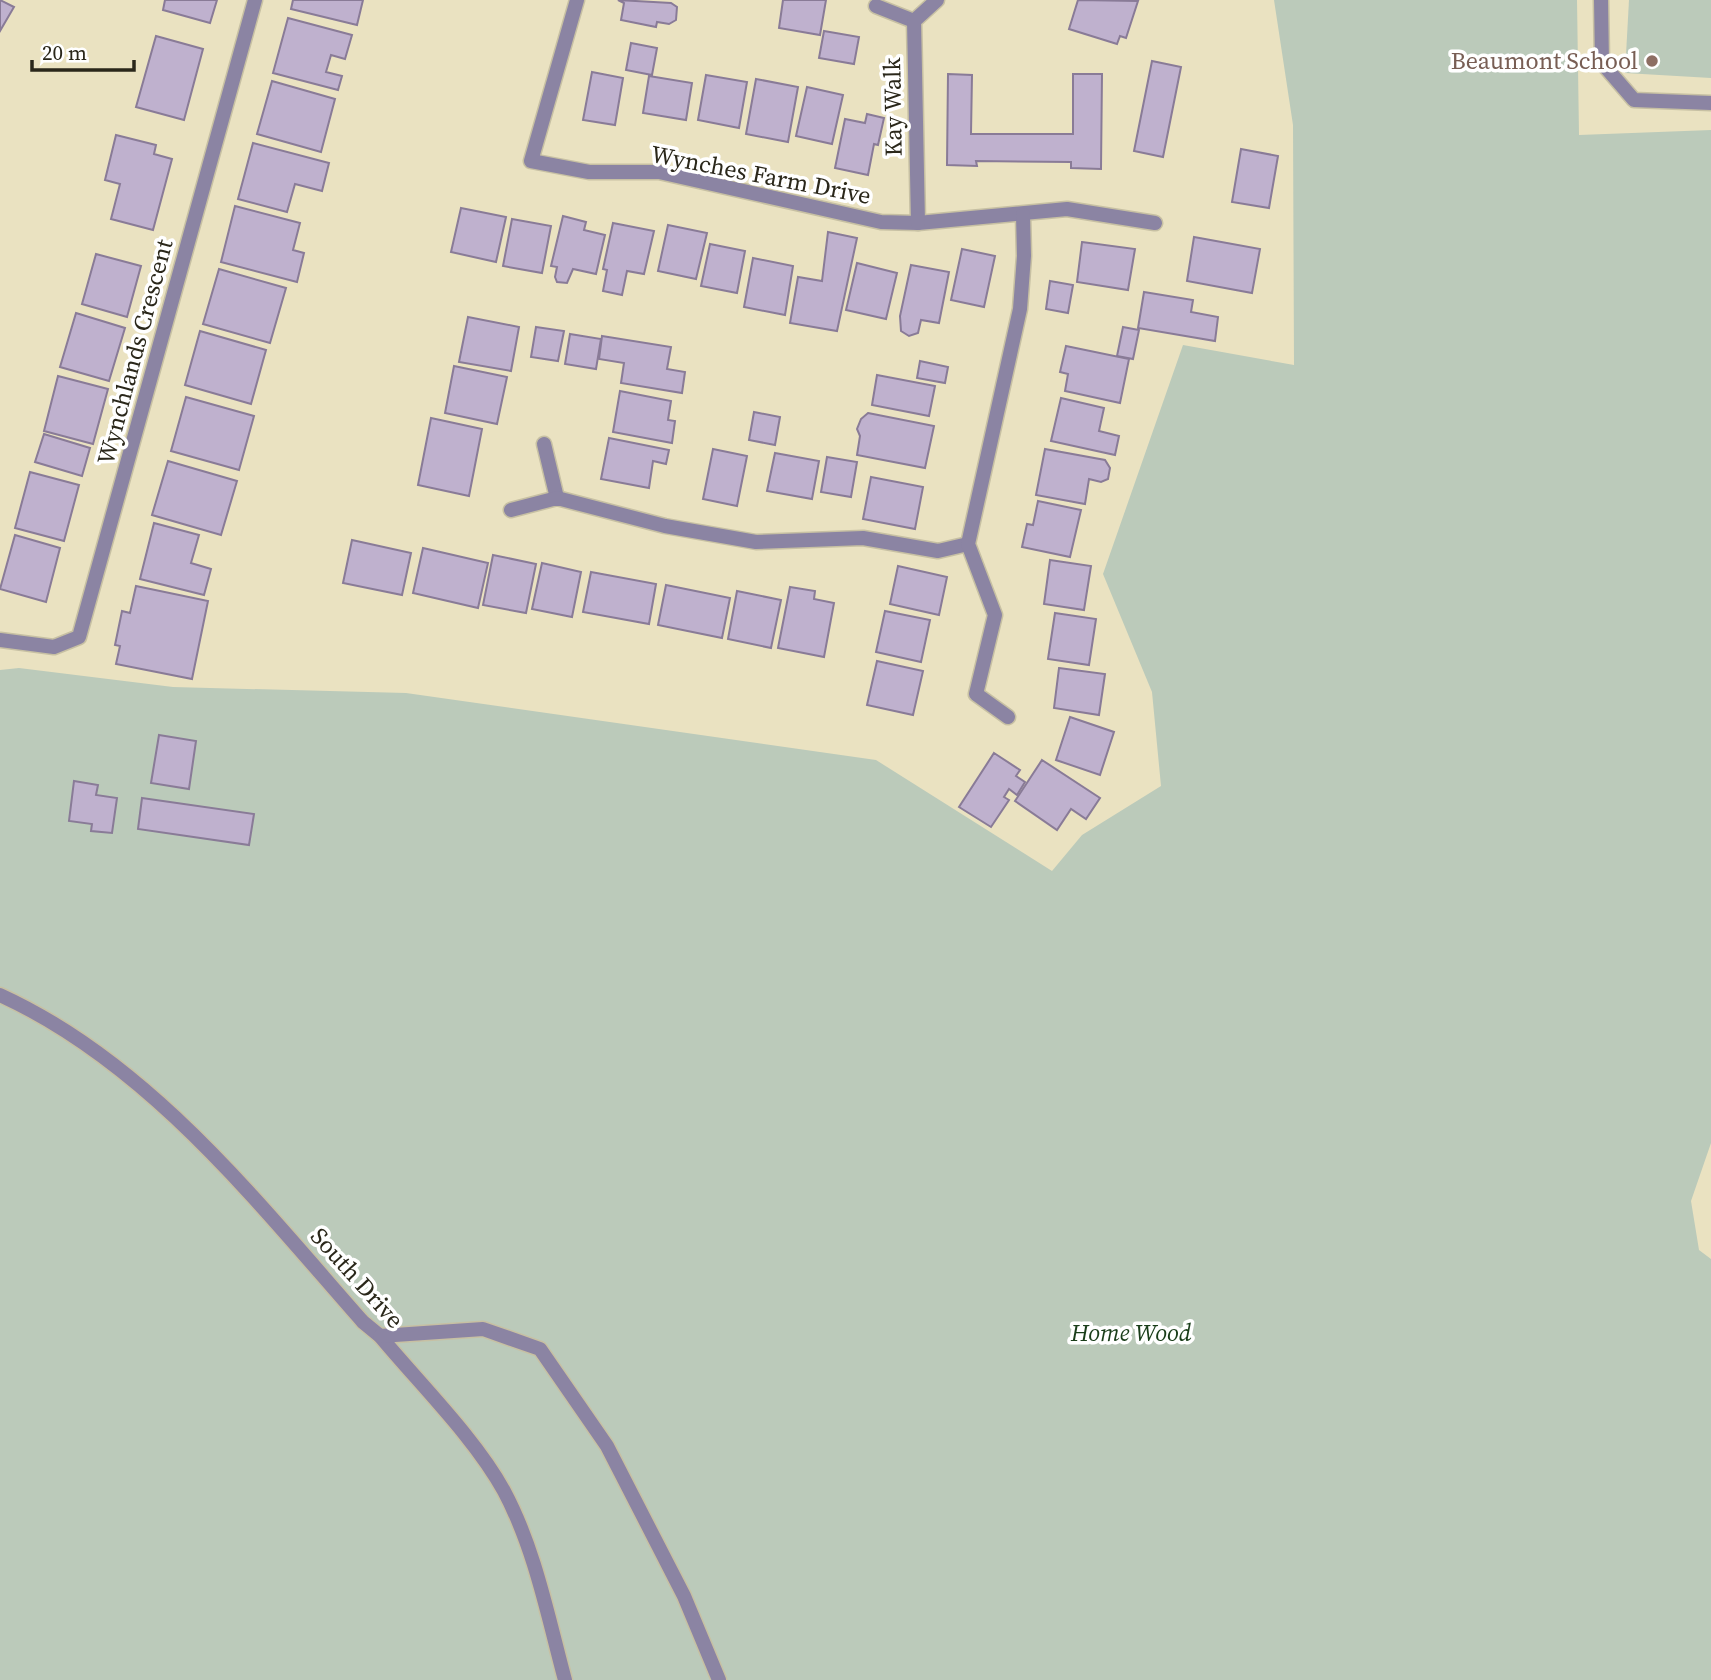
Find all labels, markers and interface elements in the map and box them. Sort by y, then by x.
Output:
scale bar [32,28,133,72]
text: 20 m [42,38,87,67]
place label: Beaumont School [1451,44,1638,77]
marker: Beaumont School [1644,53,1660,69]
street label: Kay Walk [875,56,910,157]
street label: Wynches Farm Drive [648,137,874,212]
street label: Wynchlands Crescent [89,235,181,468]
street label: South Drive [303,1220,411,1335]
park label: Home Wood [1070,1316,1192,1349]

